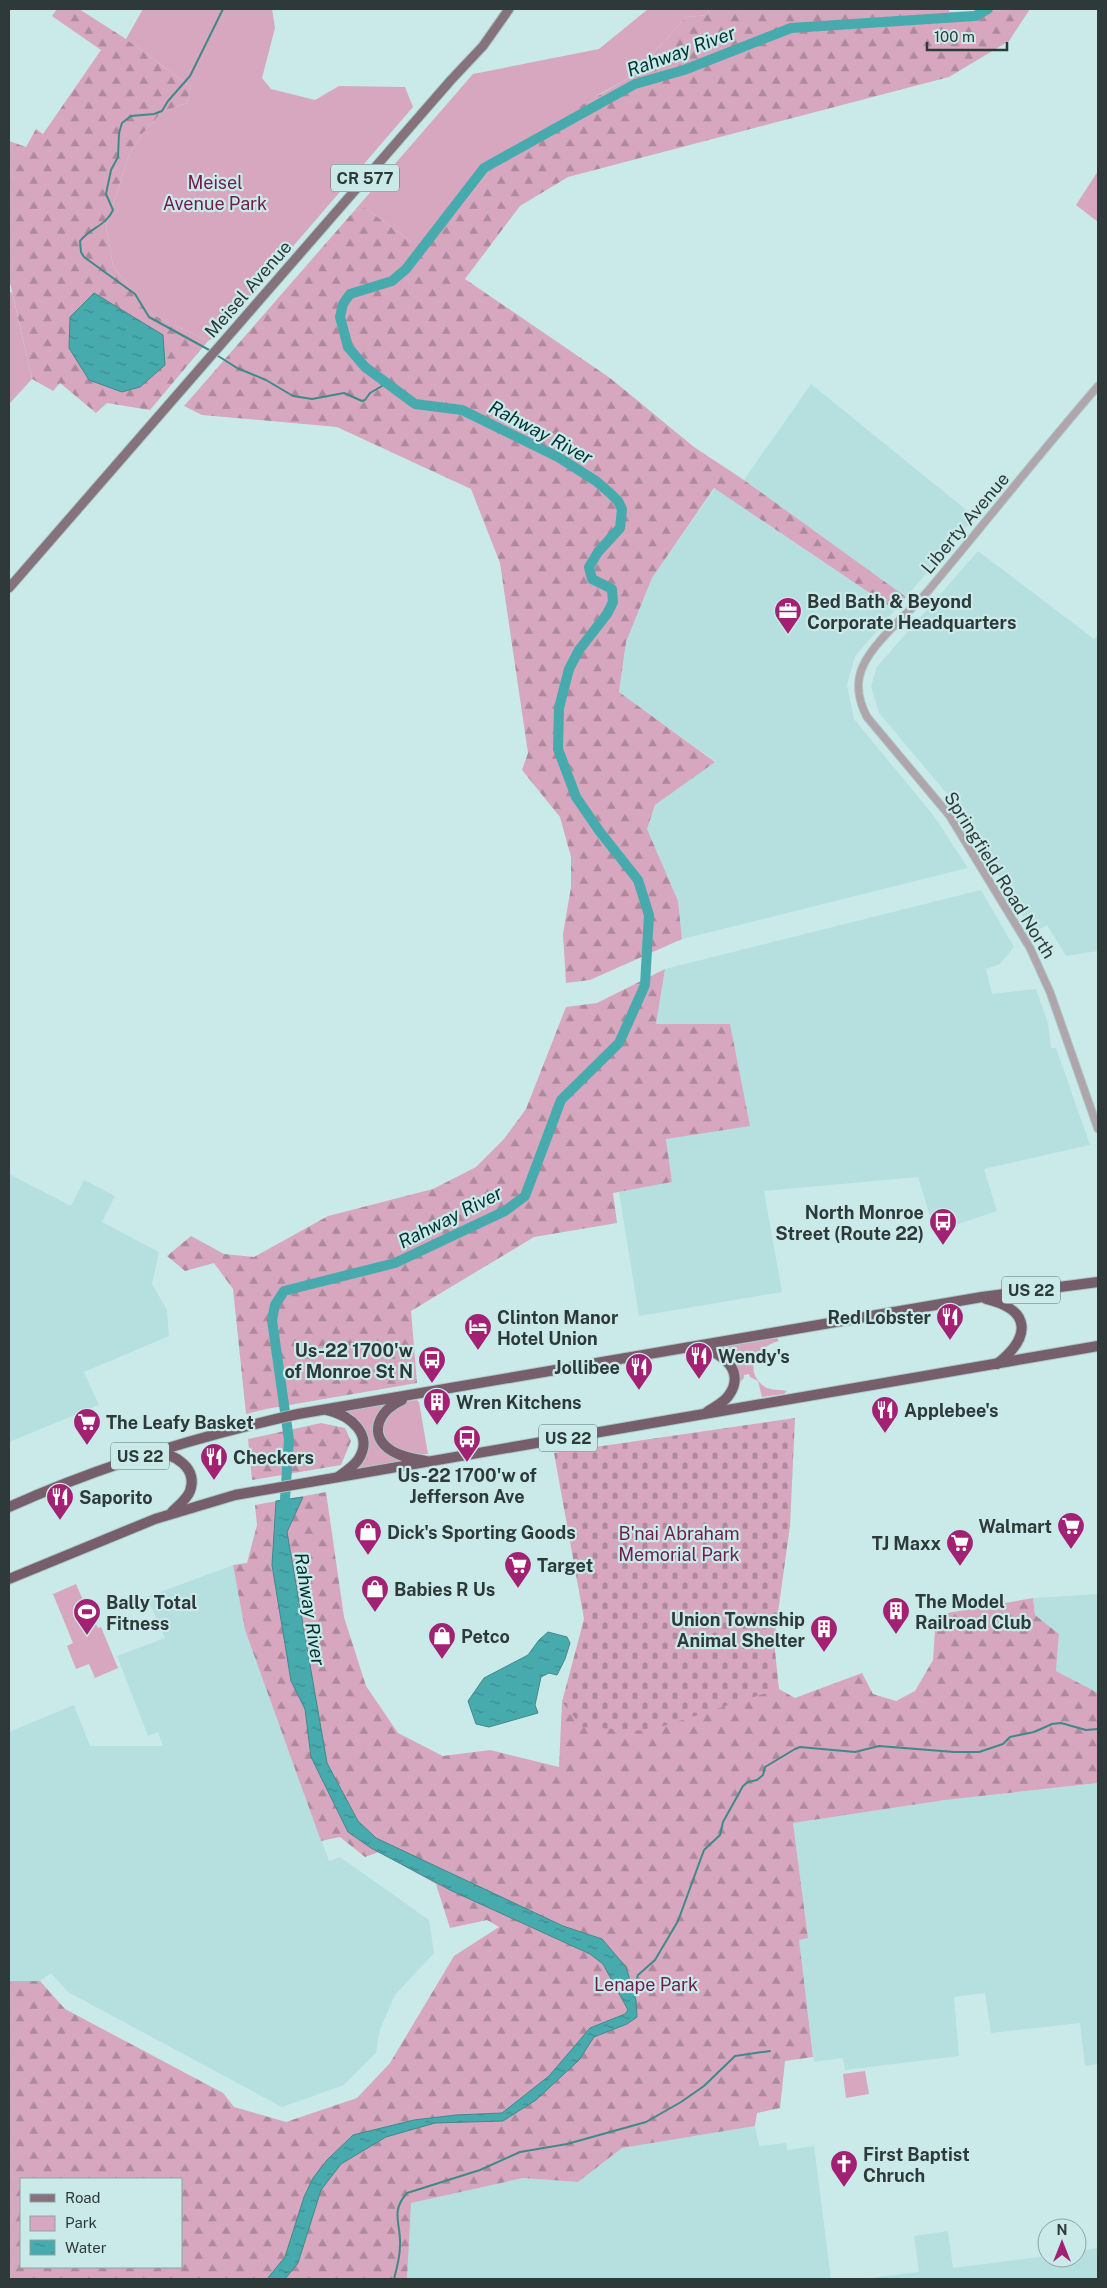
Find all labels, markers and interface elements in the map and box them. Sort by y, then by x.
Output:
scale bar [927,20,1007,52]
water label: Rahway River [624,21,739,81]
text: 100 m [934,28,975,45]
road number: CR 577 [331,164,399,192]
park label: Meisel Avenue Park [163,172,267,214]
street label: Meisel Avenue [200,236,296,342]
water label: Rahway River [485,396,597,469]
street label: Liberty Avenue [917,468,1013,578]
place label: Bed Bath & Beyond Corporate Headquarters [807,591,1016,633]
office icon: Bed Bath & Beyond Corporate Headquarters [773,596,803,635]
street label: Springfield Road North [940,788,1060,962]
water label: Rahway River [394,1181,507,1253]
place label: North Monroe Street (Route 22) [775,1202,924,1244]
bus stop icon: North Monroe Street (Route 22) [928,1207,958,1246]
road number: US 22 [1002,1276,1060,1304]
restaurant icon: Red Lobster [935,1302,965,1341]
place label: Clinton Manor Hotel Union [497,1307,619,1349]
place label: Red Lobster [827,1307,932,1328]
hotel icon: Clinton Manor Hotel Union [463,1312,493,1351]
place label: Us-22 1700'w of Monroe St N [284,1340,413,1382]
restaurant icon: Wendy's [684,1341,714,1380]
bus stop icon: Us-22 1700'w of Monroe St N [417,1345,447,1384]
place label: Wendy's [718,1346,790,1367]
restaurant icon: Jollibee [624,1352,654,1391]
place label: Jollibee [554,1357,620,1378]
building icon: Wren Kitchens [422,1387,452,1426]
place label: Wren Kitchens [456,1392,582,1413]
restaurant icon: Applebee's [870,1395,900,1434]
place label: Applebee's [904,1400,998,1421]
supermarket icon: The Leafy Basket [72,1407,102,1446]
place label: The Leafy Basket [106,1412,254,1433]
bus stop icon: Us-22 1700'w of Jefferson Ave [452,1424,482,1463]
road number: US 22 [539,1425,597,1452]
road number: US 22 [111,1442,169,1470]
restaurant icon: Checkers [199,1442,229,1481]
place label: Checkers [233,1447,314,1468]
place label: Us-22 1700'w of Jefferson Ave [397,1465,537,1507]
restaurant icon: Saporito [45,1482,75,1521]
place label: Saporito [79,1487,153,1508]
supermarket icon: Walmart [1056,1511,1086,1550]
place label: Walmart [978,1516,1052,1537]
shop icon: Dick's Sporting Goods [353,1517,383,1556]
place label: Dick's Sporting Goods [387,1522,576,1543]
park label: B'nai Abraham Memorial Park [618,1523,740,1565]
supermarket icon: TJ Maxx [945,1528,975,1567]
place label: TJ Maxx [872,1533,941,1554]
supermarket icon: Target [503,1550,533,1589]
water label: Rahway River [290,1551,330,1668]
place label: Target [537,1555,593,1576]
shop icon: Babies R Us [360,1574,390,1613]
place label: Babies R Us [394,1579,495,1600]
place label: The Model Railroad Club [915,1591,1032,1633]
place label: Bally Total Fitness [106,1592,197,1634]
building icon: The Model Railroad Club [881,1596,911,1635]
sports icon: Bally Total Fitness [72,1597,102,1636]
place label: Union Township Animal Shelter [671,1609,806,1651]
building icon: Union Township Animal Shelter [809,1614,839,1653]
shop icon: Petco [427,1621,457,1660]
place label: Petco [461,1626,510,1647]
park label: Lenape Park [594,1974,698,1995]
place label: First Baptist Chruch [863,2144,970,2186]
church icon: First Baptist Chruch [829,2149,859,2188]
legend [20,2178,182,2268]
text: Road [65,2189,101,2206]
text: Park [65,2214,97,2231]
north arrow [1037,2218,1087,2268]
text: N [1057,2222,1067,2238]
text: Water [65,2239,107,2256]

